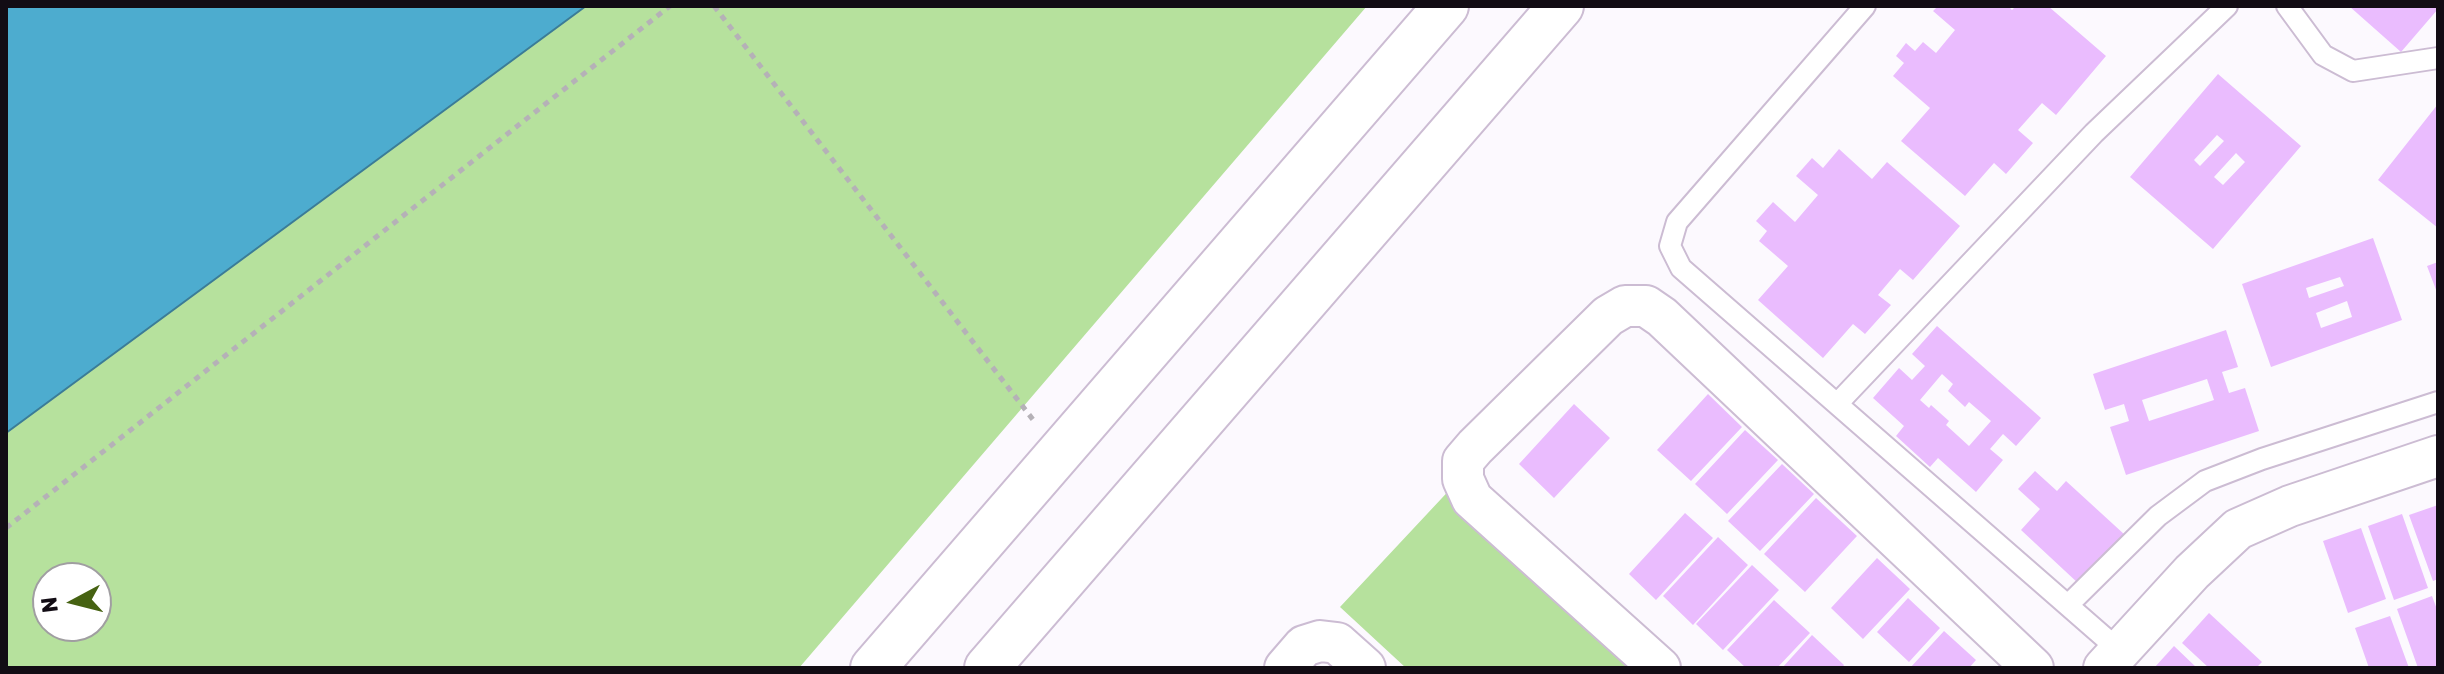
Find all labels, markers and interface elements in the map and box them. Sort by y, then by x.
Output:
north arrow [32,562,112,642]
text: N [35,595,64,614]

